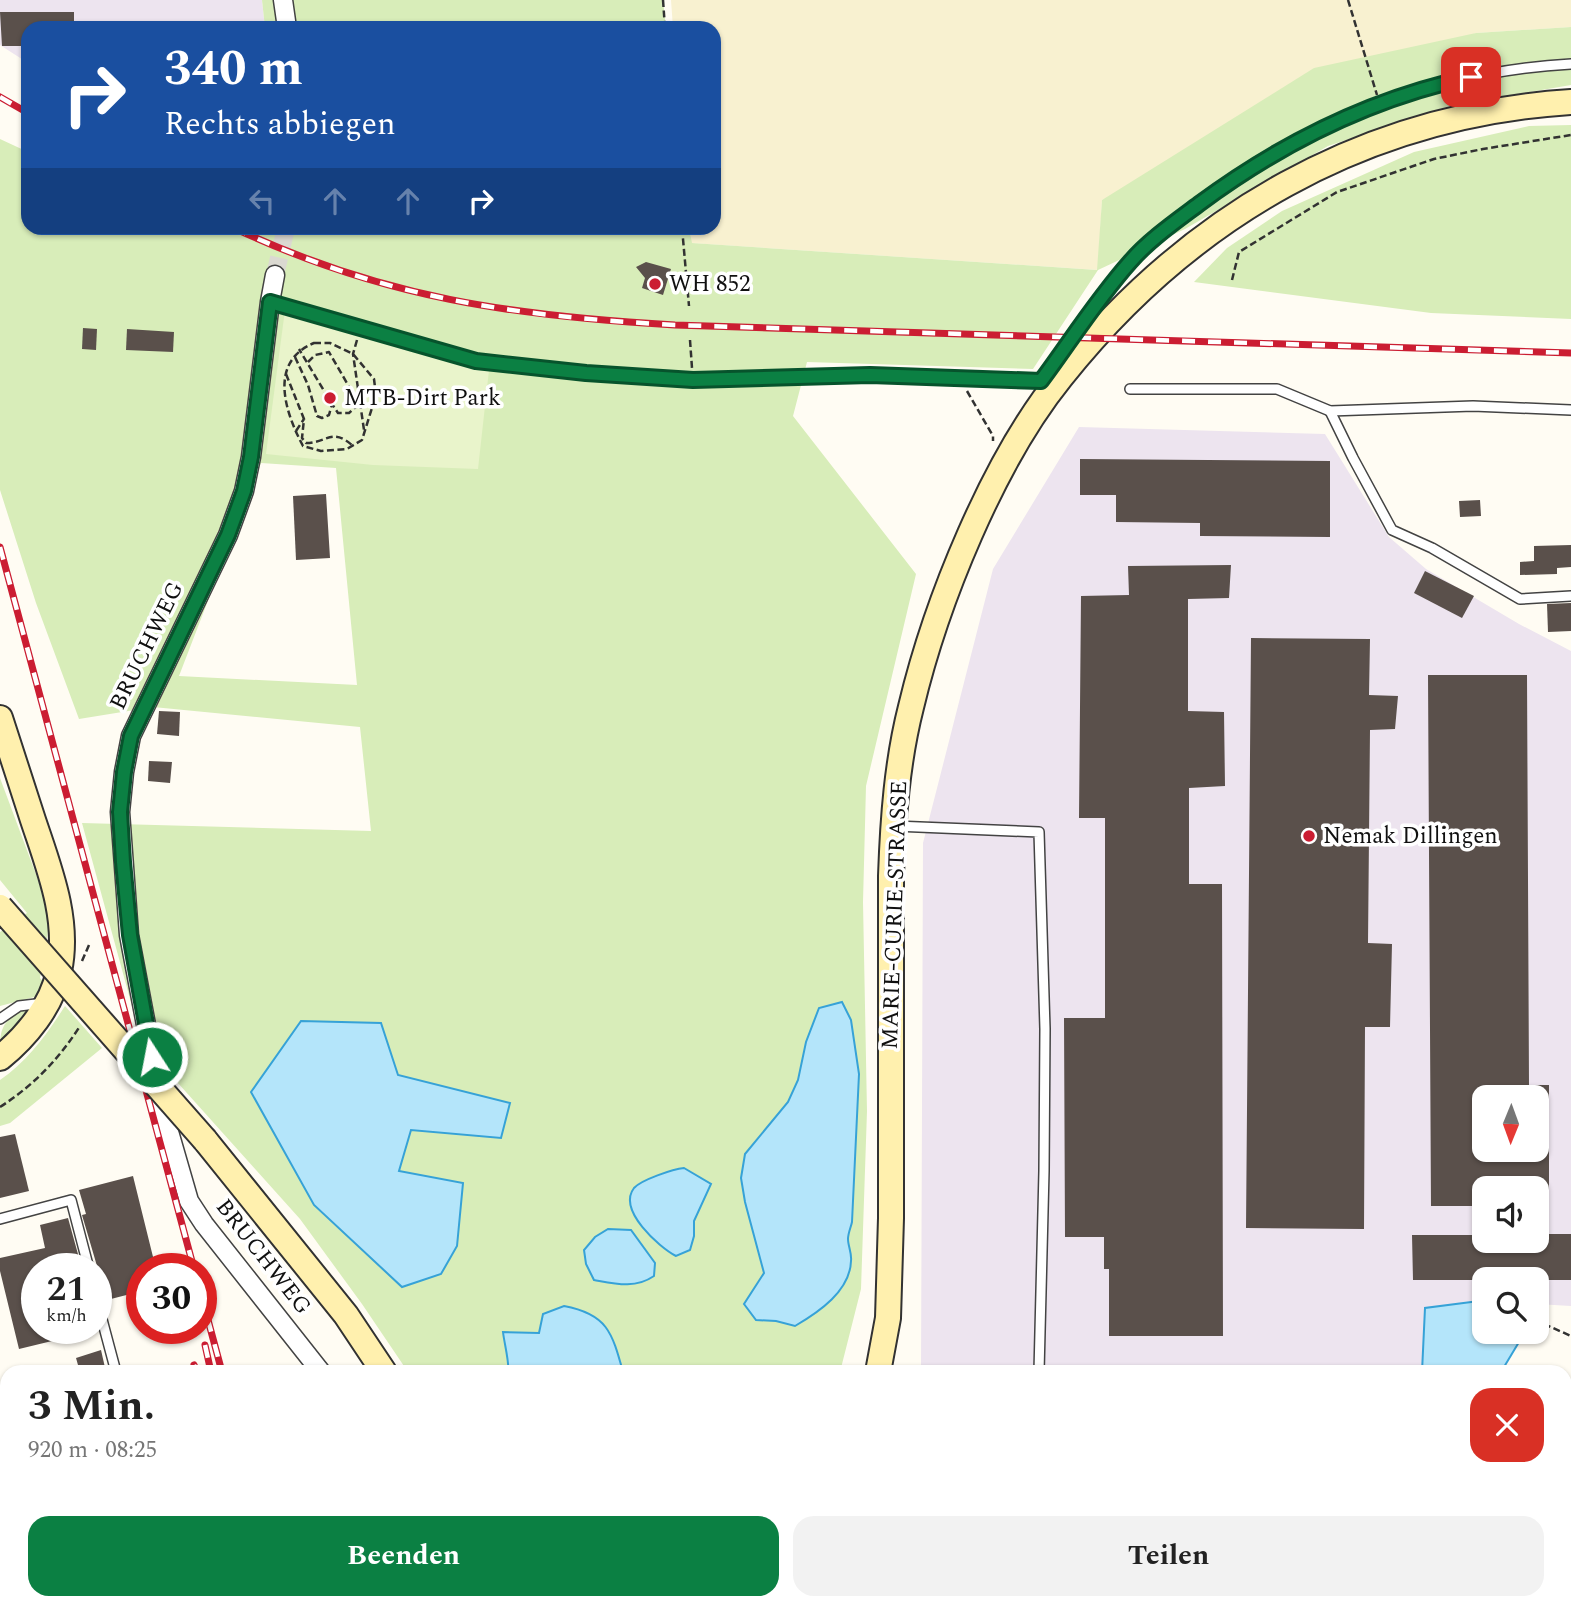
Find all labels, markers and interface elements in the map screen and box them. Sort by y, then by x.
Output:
text: 340 m [164,32,303,107]
pin [1441,47,1501,107]
icon: right [49,49,140,140]
icon: arrive [1452,58,1490,96]
text: Rechts abbiegen [164,100,396,149]
icon: left [243,182,281,220]
icon: ahead [316,182,354,220]
icon: ahead [389,182,427,220]
icon: right [462,182,500,220]
place label: WH 852 [669,267,750,302]
marker: WH 852 [647,276,663,292]
place label: MTB-Dirt Park [344,381,501,416]
marker: MTB-Dirt Park [322,390,338,406]
street label: BRUCHWEG [101,576,193,716]
street label: MARIE-CURIE-STRASSE [873,780,917,1050]
place label: Nemak Dillingen [1323,819,1498,854]
marker: Nemak Dillingen [1301,828,1317,844]
position arrow [115,1020,189,1094]
north arrow [1472,1085,1549,1162]
map controls [1472,1085,1549,1344]
button: sound [1472,1176,1549,1253]
street label: BRUCHWEG [206,1192,320,1322]
speed limit sign: 30 [126,1253,217,1344]
text: 21 [47,1263,86,1316]
button: search [1472,1267,1549,1344]
text: km/h [46,1302,87,1329]
text: 3 Min. [28,1375,155,1438]
button: close [1470,1388,1544,1462]
text: 920 m · 08:25 [28,1433,157,1468]
button: Beenden [28,1516,779,1596]
button: Teilen [793,1516,1544,1596]

